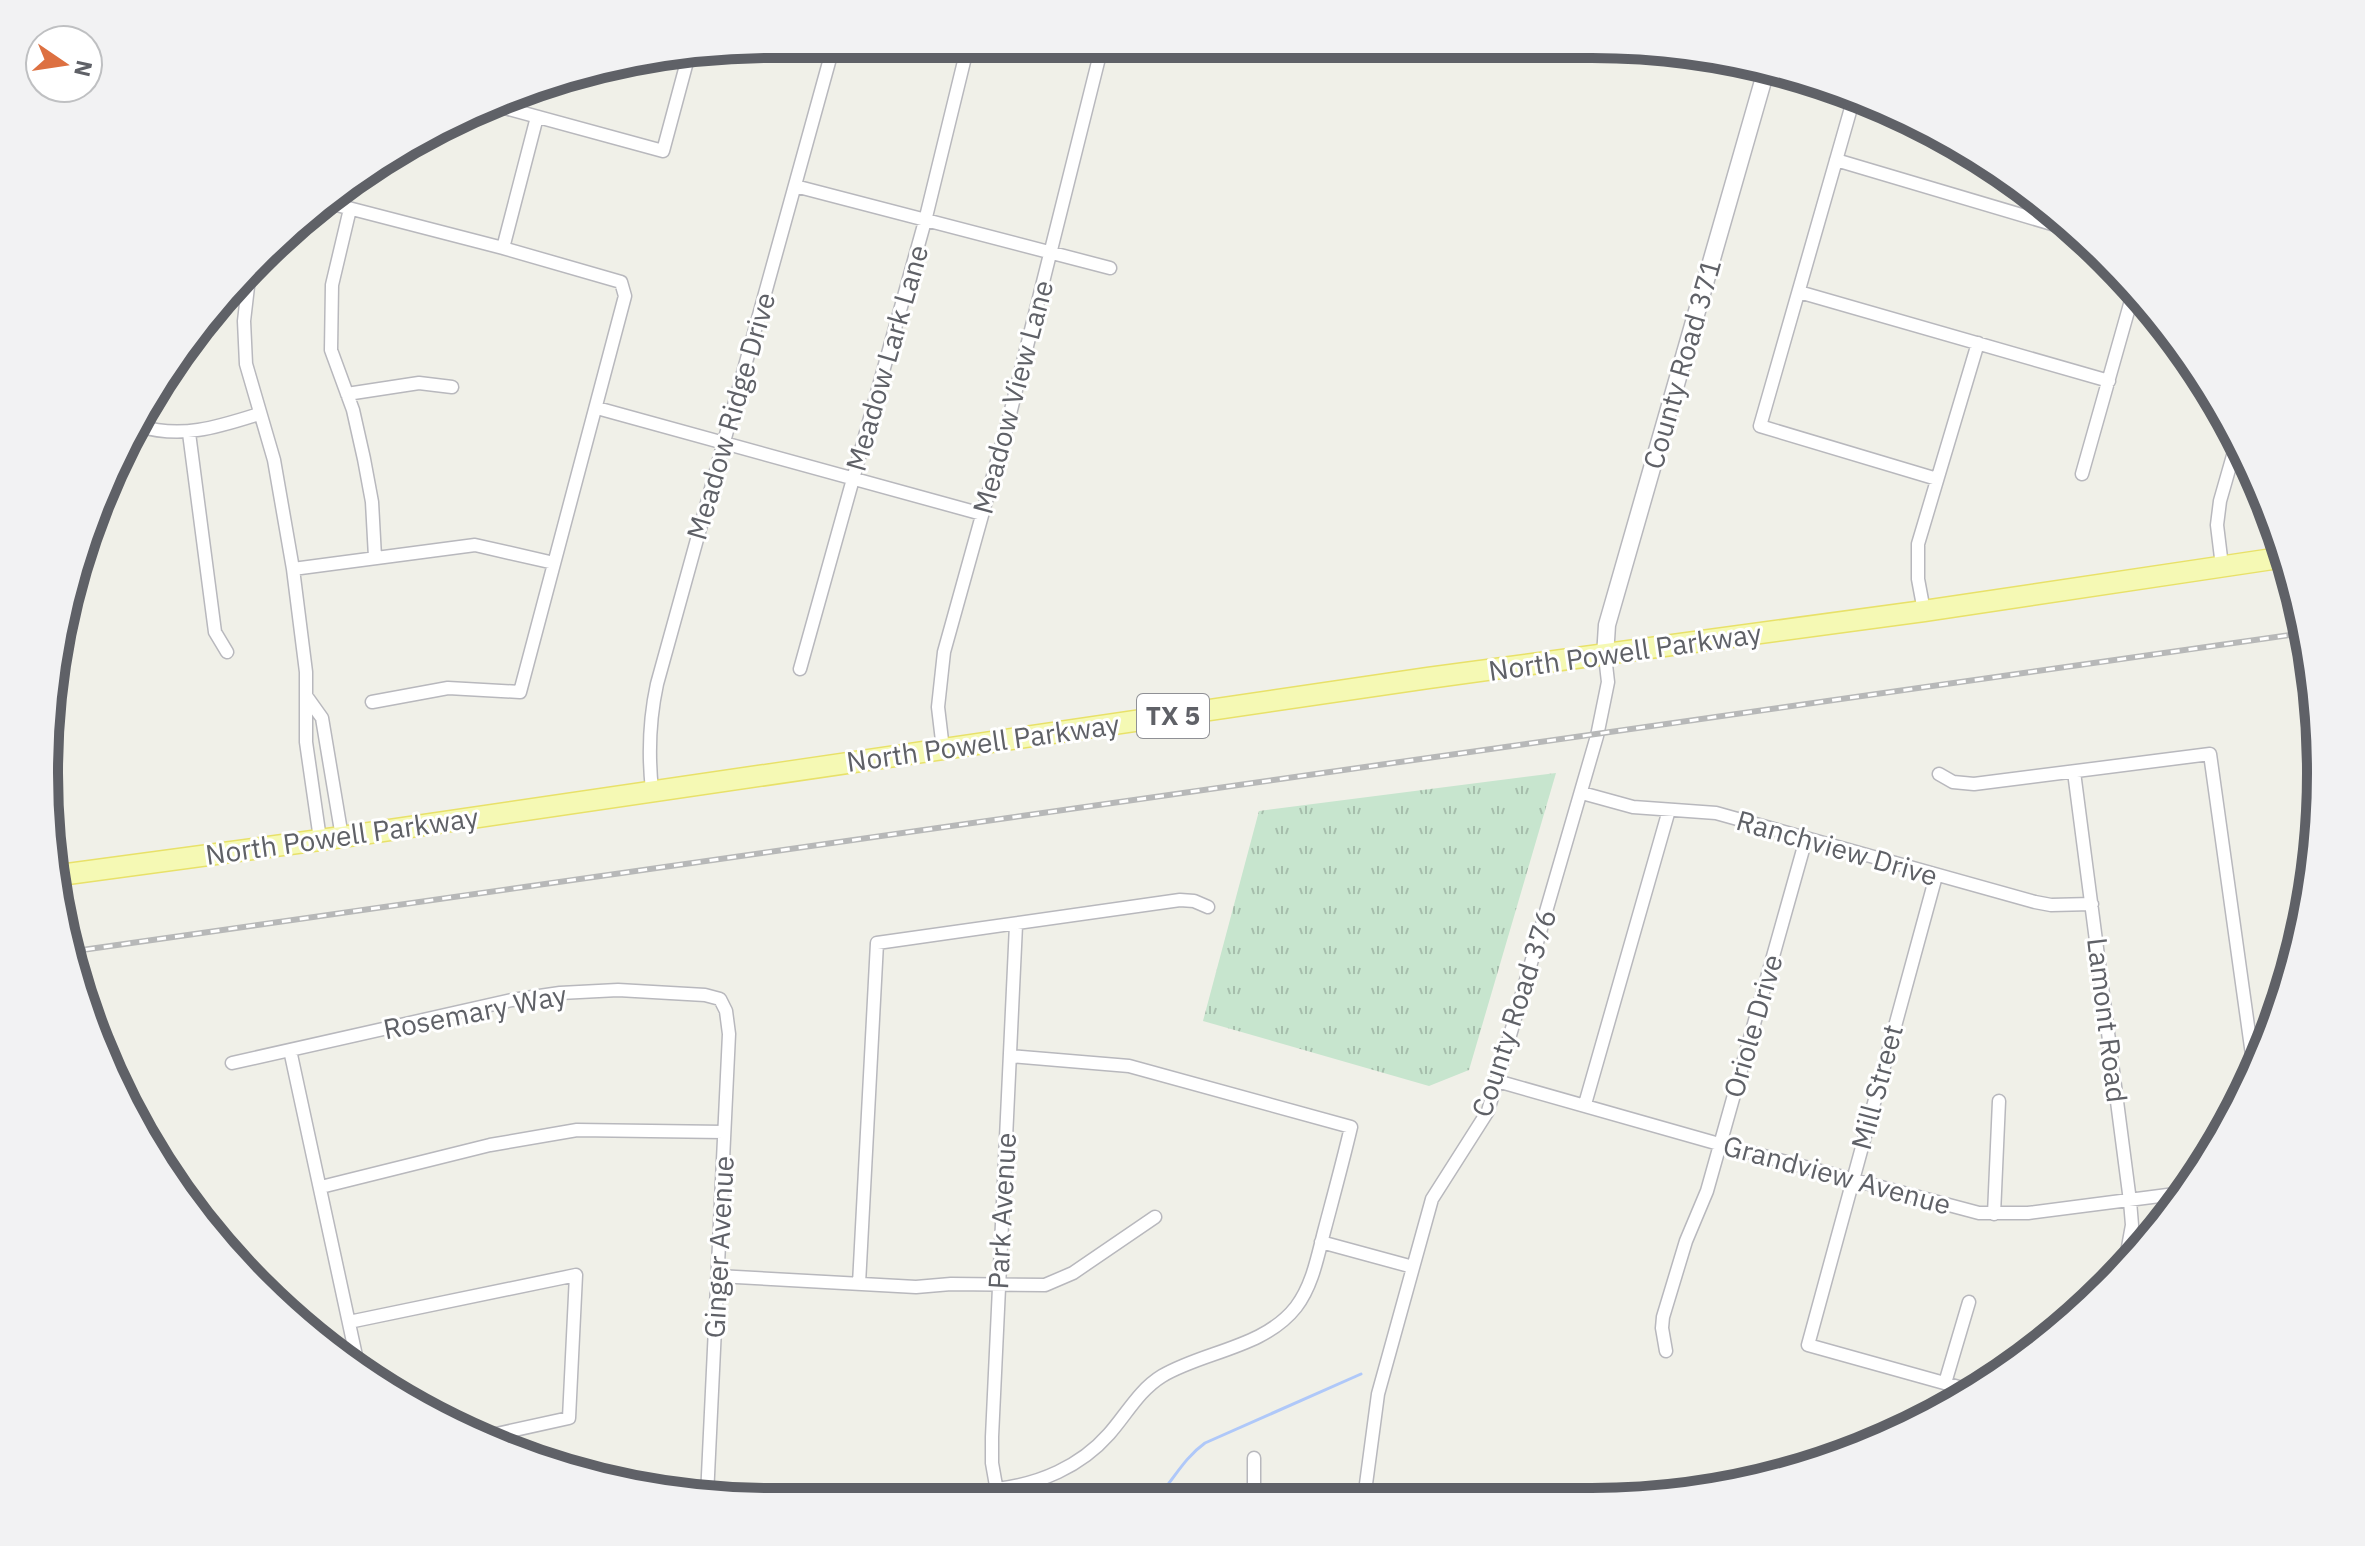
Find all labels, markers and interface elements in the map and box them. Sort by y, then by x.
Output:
north arrow [24,24,104,104]
text: N [68,58,100,80]
street label: Meadow Lark Lane [837,240,937,475]
street label: County Road 371 [1634,255,1729,473]
street label: Meadow View Lane [964,276,1062,518]
street label: Meadow Ridge Drive [677,288,784,544]
street label: North Powell Parkway [1486,614,1764,689]
road number: TX 5 [1137,694,1209,738]
street label: North Powell Parkway [844,705,1122,780]
street label: North Powell Parkway [203,798,481,873]
street label: Ranchview Drive [1732,801,1942,894]
street label: County Road 376 [1462,904,1565,1122]
street label: Lamont Road [2079,935,2136,1104]
street label: Oriole Drive [1714,950,1791,1102]
street label: Rosemary Way [380,976,570,1047]
street label: Mill Street [1842,1020,1911,1154]
street label: Grandview Avenue [1719,1126,1955,1223]
street label: Park Avenue [979,1132,1024,1290]
street label: Ginger Avenue [695,1155,742,1339]

